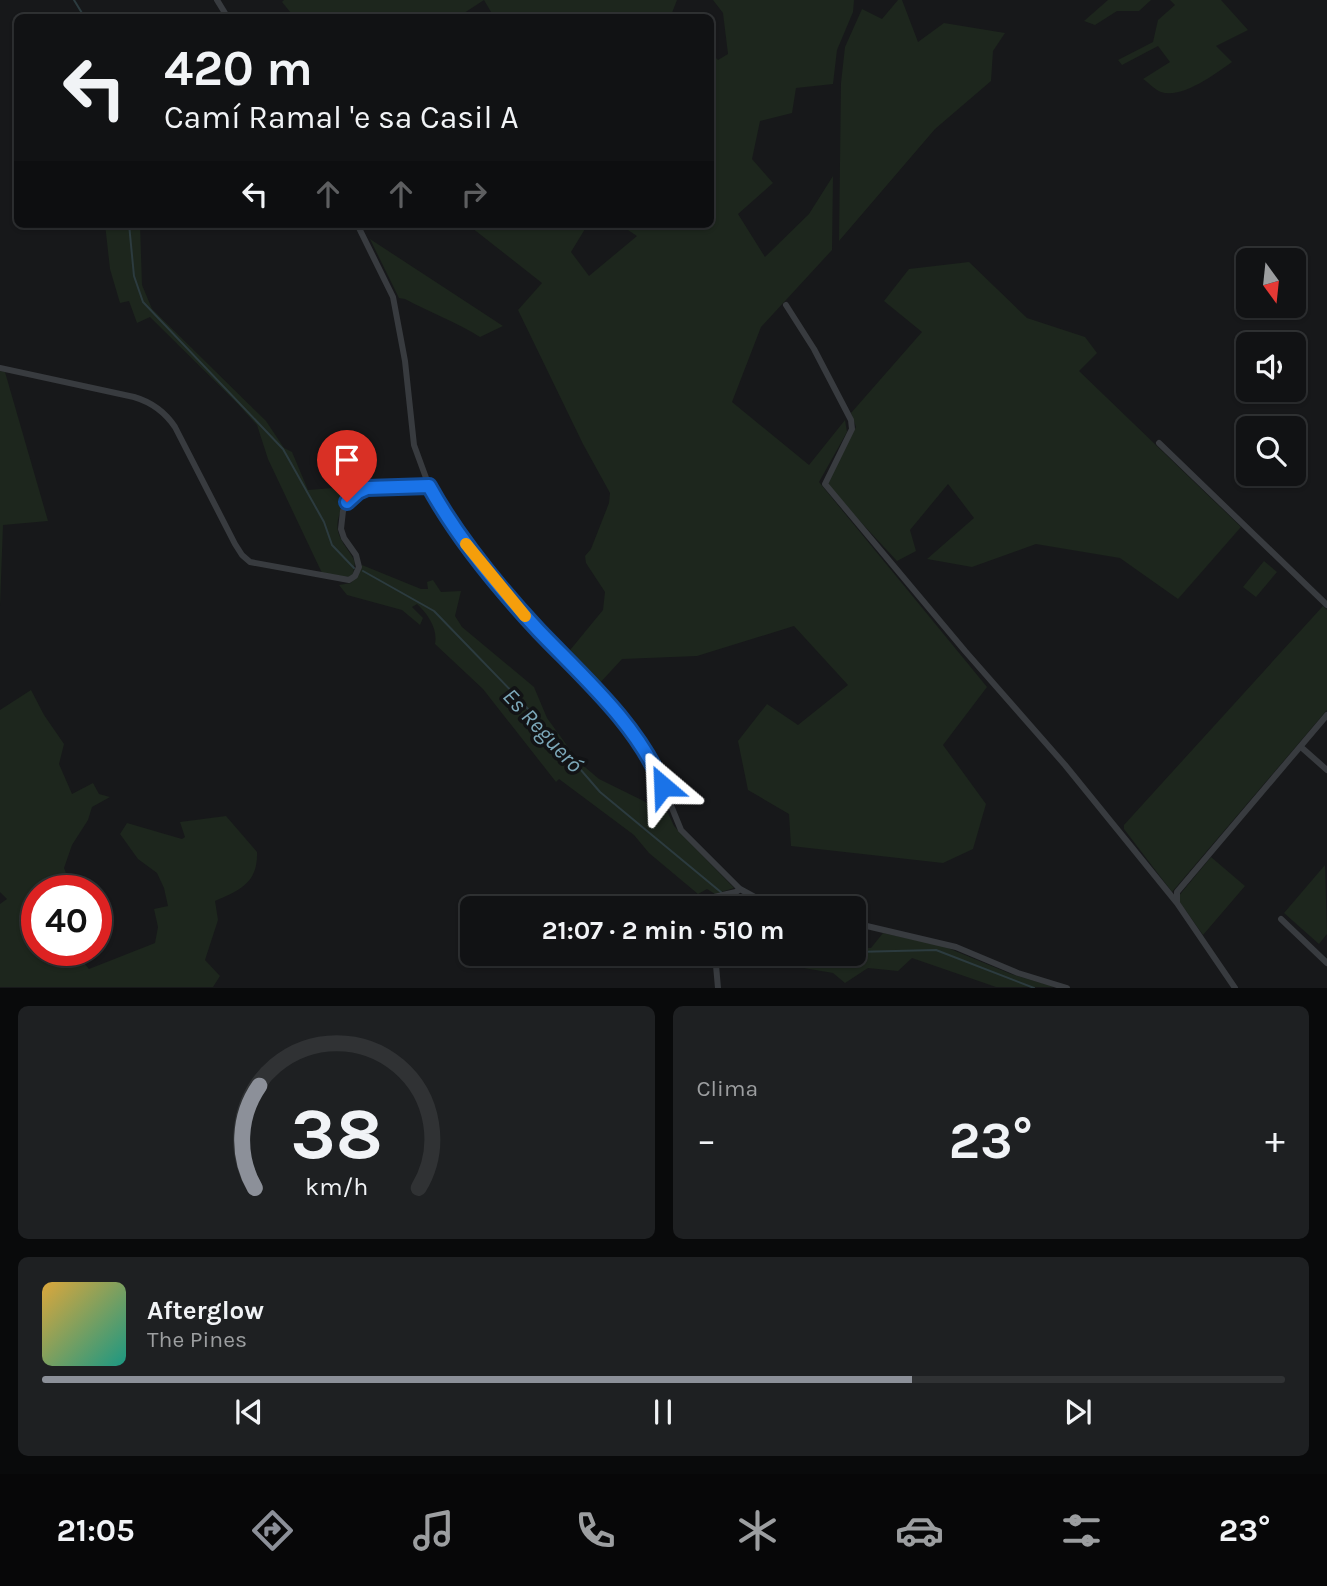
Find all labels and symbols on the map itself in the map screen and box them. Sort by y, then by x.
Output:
north arrow [1236,248,1306,318]
pin [317,430,377,502]
water label: Es Regueró [497,683,588,778]
position arrow [626,749,700,823]
speed limit sign: 40 [21,875,112,966]

